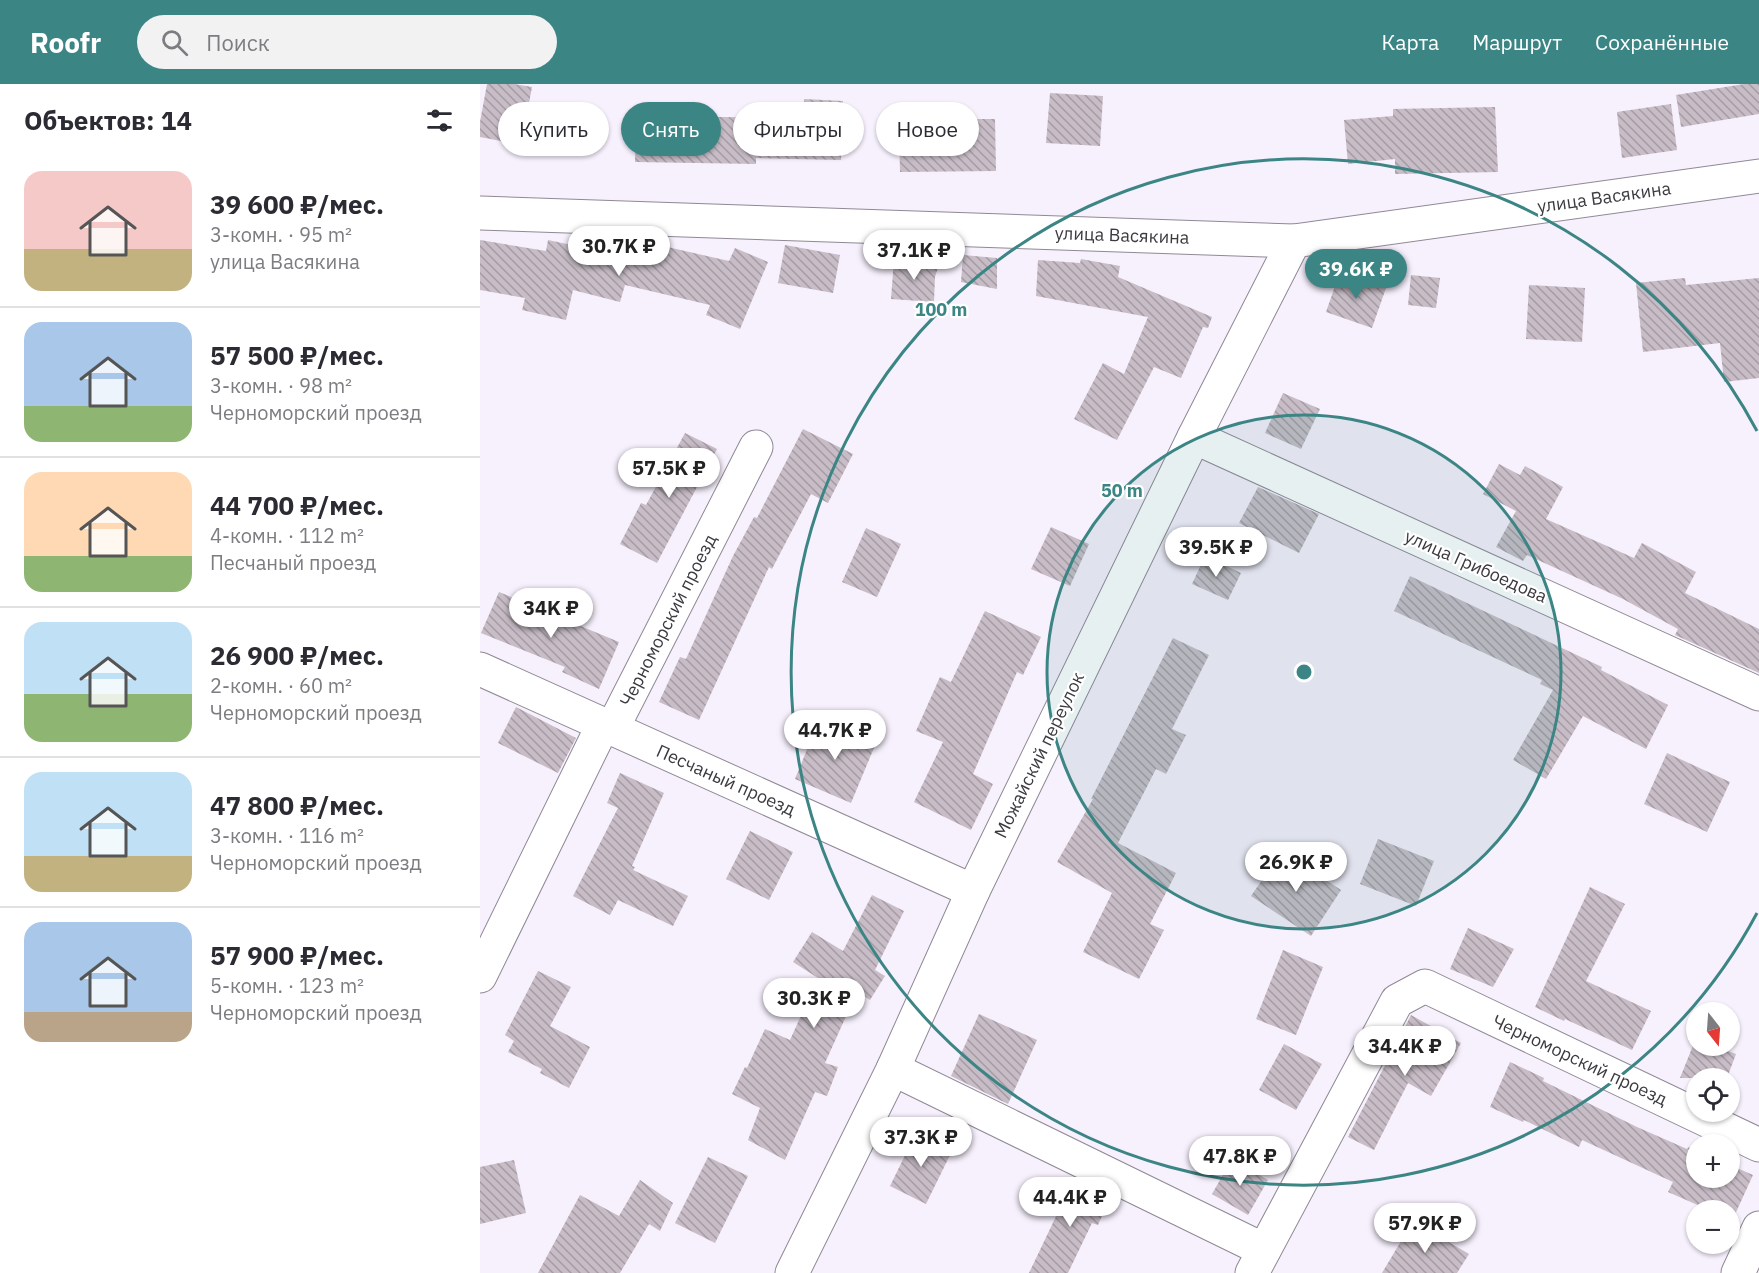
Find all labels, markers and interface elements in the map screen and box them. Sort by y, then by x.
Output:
search box [137,15,557,69]
text: Roofr [30,24,101,61]
icon: search [158,26,191,59]
text: Поиск [206,28,270,57]
text: Карта [1381,28,1439,56]
text: Маршрут [1472,28,1562,56]
text: Сохранённые [1595,28,1729,56]
chip: Купить [498,102,609,156]
chip: Снять [621,102,721,156]
chip: Фильтры [733,102,864,156]
chip: Новое [876,102,979,156]
text: Объектов: 14 [24,103,192,137]
icon: filters [423,104,456,137]
street label: улица Васякина [1536,176,1673,218]
text: 39 600 ₽/мес. [210,187,384,221]
icon: home [72,195,144,267]
text: 3-комн. · 95 m² [210,221,352,248]
street label: улица Васякина [1054,221,1190,249]
pin: 30.7K ₽ [564,226,674,277]
pin: 37.1K ₽ [859,230,969,281]
text: 30.7K ₽ [582,232,656,259]
text: 37.1K ₽ [877,236,951,263]
text: улица Васякина [210,248,360,275]
pin: 39.6K ₽ [1301,249,1411,300]
text: 39.6K ₽ [1319,255,1393,282]
text: 100 m [915,298,967,321]
text: 57 500 ₽/мес. [210,338,384,372]
icon: home [72,346,144,418]
text: 3-комн. · 98 m² [210,372,352,399]
text: Черноморский проезд [210,399,422,426]
pin: 57.5K ₽ [614,448,724,499]
text: 57.5K ₽ [632,454,706,481]
text: 50 m [1101,479,1143,502]
text: 44 700 ₽/мес. [210,488,384,522]
icon: home [72,496,144,568]
text: 4-комн. · 112 m² [210,522,364,549]
street label: улица Грибоедова [1401,524,1551,608]
pin: 39.5K ₽ [1161,527,1271,578]
street label: Черноморский проезд [615,530,722,710]
text: 39.5K ₽ [1179,533,1253,560]
text: Песчаный проезд [210,549,376,576]
pin: 34K ₽ [509,588,593,639]
text: 34K ₽ [523,594,579,621]
text: 26 900 ₽/мес. [210,638,384,672]
icon: home [72,646,144,718]
centre of rings [1294,662,1314,682]
street label: Можайский переулок [989,668,1089,842]
text: 2-комн. · 60 m² [210,672,352,699]
text: Черноморский проезд [210,699,422,726]
pin: 44.7K ₽ [780,710,890,761]
text: 44.7K ₽ [798,716,872,743]
street label: Песчаный проезд [653,739,799,821]
text: 47 800 ₽/мес. [210,788,384,822]
icon: home [72,796,144,868]
text: 3-комн. · 116 m² [210,822,364,849]
pin: 26.9K ₽ [1241,842,1351,893]
text: 26.9K ₽ [1259,848,1333,875]
text: Черноморский проезд [210,849,422,876]
text: 57 900 ₽/мес. [210,938,384,972]
icon: home [72,946,144,1018]
text: 5-комн. · 123 m² [210,972,364,999]
pin: 30.3K ₽ [759,978,869,1029]
text: 30.3K ₽ [777,984,851,1011]
text: Черноморский проезд [210,999,422,1026]
north arrow [1686,1002,1740,1056]
map controls [1686,1002,1740,1254]
street label: Черноморский проезд [1489,1009,1671,1111]
pin: 34.4K ₽ [1350,1026,1460,1077]
text: 34.4K ₽ [1368,1032,1442,1059]
button: locate [1686,1068,1740,1122]
pin: 37.3K ₽ [866,1117,976,1168]
text: 37.3K ₽ [884,1123,958,1150]
button: + [1686,1134,1740,1188]
pin: 47.8K ₽ [1185,1136,1295,1187]
text: 47.8K ₽ [1203,1142,1277,1169]
pin: 44.4K ₽ [1015,1177,1125,1228]
text: 44.4K ₽ [1033,1183,1107,1210]
button: − [1686,1200,1740,1254]
pin: 57.9K ₽ [1370,1203,1480,1254]
text: 57.9K ₽ [1388,1209,1462,1236]

